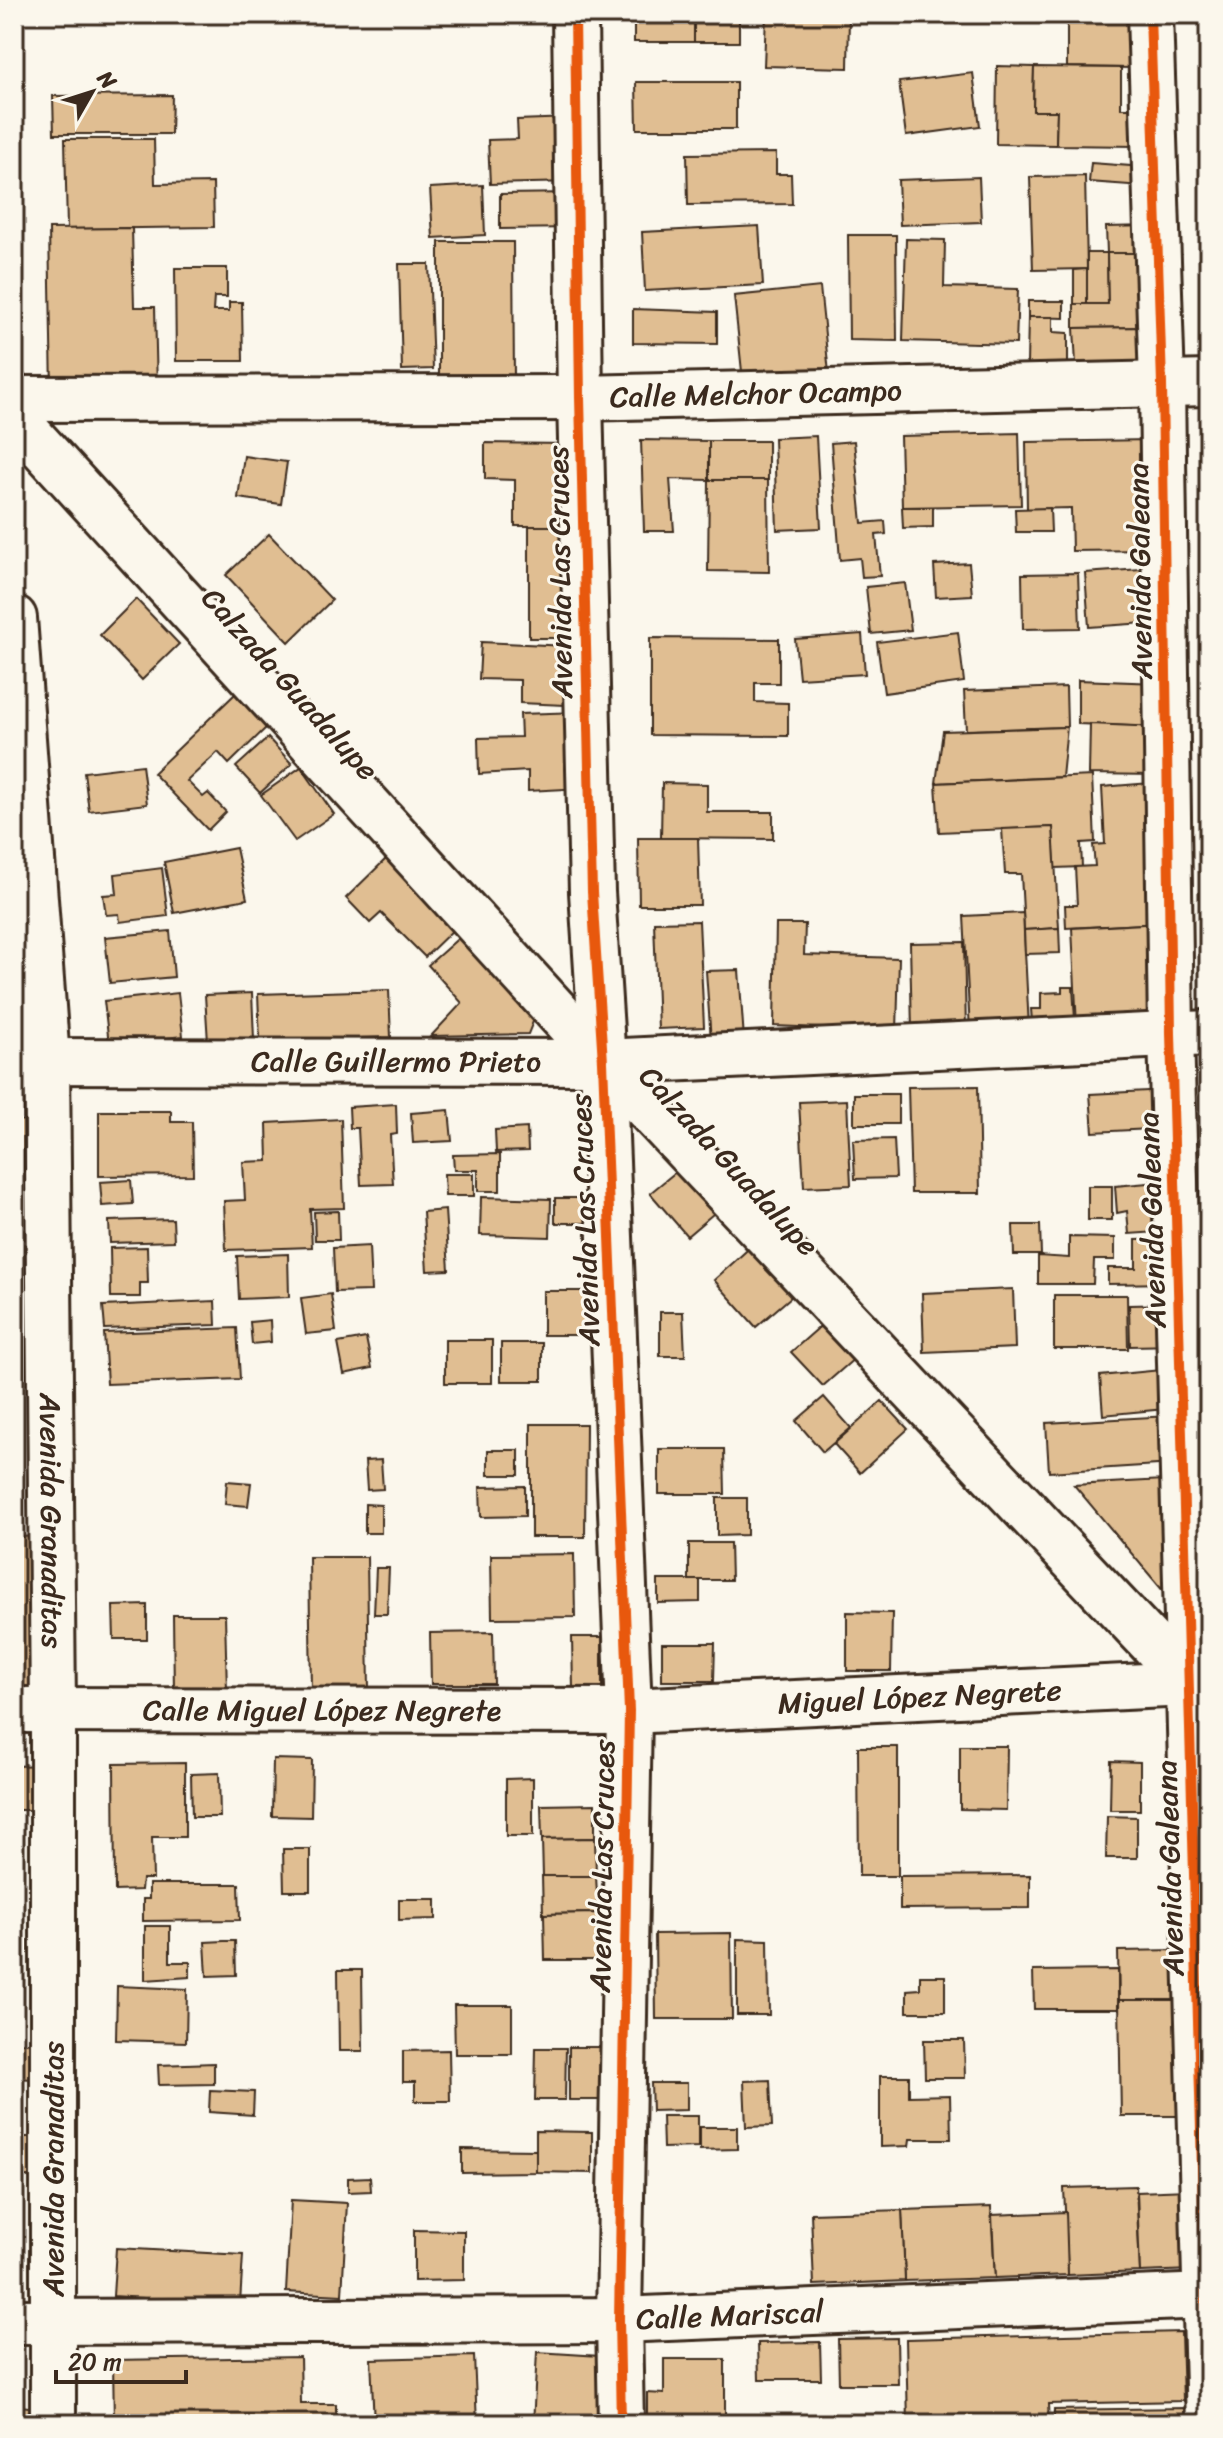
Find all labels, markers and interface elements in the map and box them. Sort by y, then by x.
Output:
north arrow [52,52,132,132]
text: N [87,61,128,99]
street label: Calle Melchor Ocampo [609,363,903,424]
street label: Avenida Las Cruces [531,445,589,700]
street label: Avenida Galeana [1111,462,1169,681]
street label: Calzada Guadalupe [187,574,393,794]
street label: Calle Guillermo Prieto [251,1034,541,1089]
street label: Calzada Guadalupe [625,1052,833,1270]
street label: Avenida Las Cruces [554,1092,616,1348]
street label: Avenida Galeana [1121,1111,1183,1330]
street label: Avenida Granaditas [23,1392,79,1649]
street label: Miguel López Negrete [776,1663,1063,1731]
street label: Calle Miguel López Negrete [143,1683,501,1738]
street label: Avenida Las Cruces [573,1739,631,1994]
street label: Avenida Galeana [1139,1759,1201,1978]
street label: Avenida Granaditas [26,2041,80,2298]
street label: Calle Mariscal [635,2285,825,2346]
scale bar [56,2334,186,2384]
text: 20 m [68,2341,122,2383]

